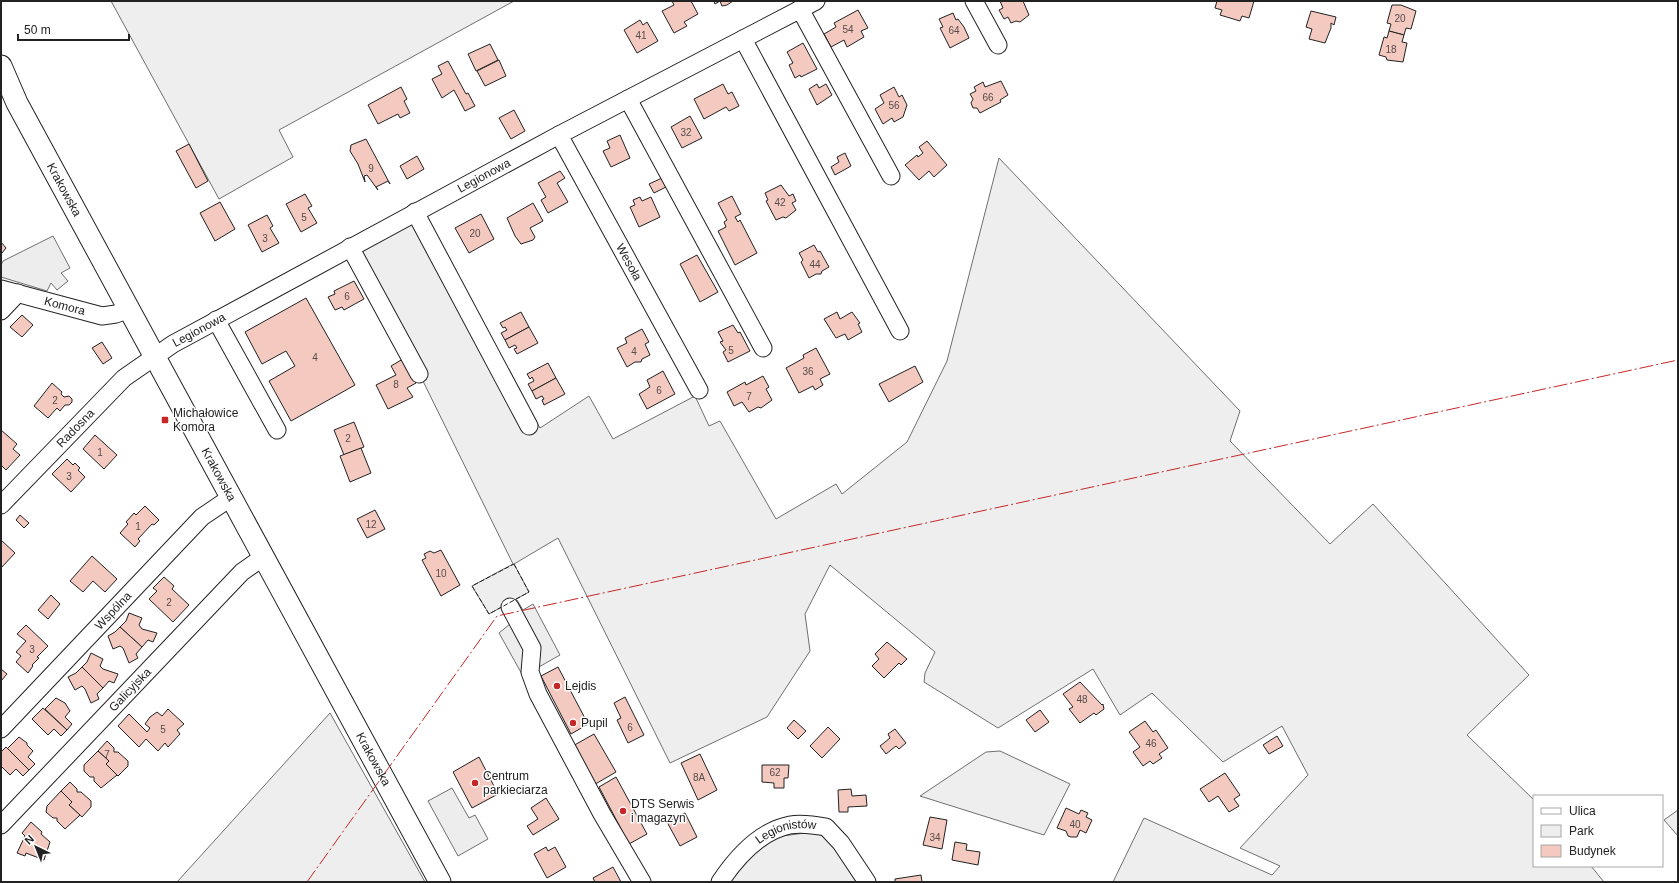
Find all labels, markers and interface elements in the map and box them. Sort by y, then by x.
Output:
house number: 20 [1394,13,1406,24]
scale bar [18,16,129,42]
text: 50 m [24,23,51,37]
house number: 54 [842,24,854,35]
house number: 64 [948,25,960,36]
house number: 41 [635,30,647,41]
house number: 18 [1385,44,1397,55]
house number: 66 [982,92,994,103]
house number: 56 [888,100,900,111]
house number: 32 [680,127,692,138]
street label: Legionowa [455,156,513,196]
street label: Krakowska [44,161,84,219]
house number: 9 [368,163,374,174]
house number: 42 [774,197,786,208]
house number: 5 [301,212,307,223]
house number: 20 [469,228,481,239]
house number: 3 [262,233,268,244]
street label: Wesoła [613,241,645,283]
house number: 44 [809,259,821,270]
house number: 6 [344,291,350,302]
street label: Komora [43,294,87,318]
street label: Legionowa [170,310,228,350]
house number: 5 [728,345,734,356]
house number: 4 [631,346,637,357]
house number: 4 [312,352,318,363]
house number: 36 [802,366,814,377]
house number: 8 [393,379,399,390]
house number: 6 [656,385,662,396]
house number: 7 [746,391,752,402]
house number: 2 [52,395,58,406]
street label: Radosna [54,406,97,450]
place label: Michałowice Komora [173,406,239,434]
marker: Michałowice Komora [160,415,170,425]
house number: 2 [345,433,351,444]
street label: Krakowska [199,445,239,504]
house number: 1 [97,447,103,458]
house number: 3 [66,471,72,482]
house number: 12 [365,519,377,530]
house number: 1 [135,521,141,532]
house number: 10 [435,568,447,579]
street label: Wspólna [92,589,135,632]
house number: 2 [166,597,172,608]
house number: 3 [29,644,35,655]
street label: Galicyjska [106,665,154,714]
place label: Lejdis [565,679,596,693]
marker: Lejdis [552,681,562,691]
house number: 48 [1076,694,1088,705]
place label: Pupil [581,716,608,730]
marker: Pupil [568,718,578,728]
house number: 6 [627,722,633,733]
house number: 5 [160,724,166,735]
street label: Krakowska [353,730,394,789]
house number: 46 [1145,738,1157,749]
house number: 7 [104,749,110,760]
house number: 62 [769,767,781,778]
place label: Centrum parkieciarza [483,769,548,797]
house number: 8A [693,772,705,783]
marker: Centrum parkieciarza [470,778,480,788]
legend [1533,795,1663,867]
place label: DTS Serwis i magazyn [631,797,694,825]
text: Ulica [1569,804,1596,818]
marker: DTS Serwis i magazyn [618,806,628,816]
street label: Legionistów [753,817,817,847]
house number: 40 [1069,819,1081,830]
text: Park [1569,824,1595,838]
north arrow [16,827,56,867]
house number: 34 [929,832,941,843]
text: N [22,833,36,847]
text: Budynek [1569,844,1617,858]

